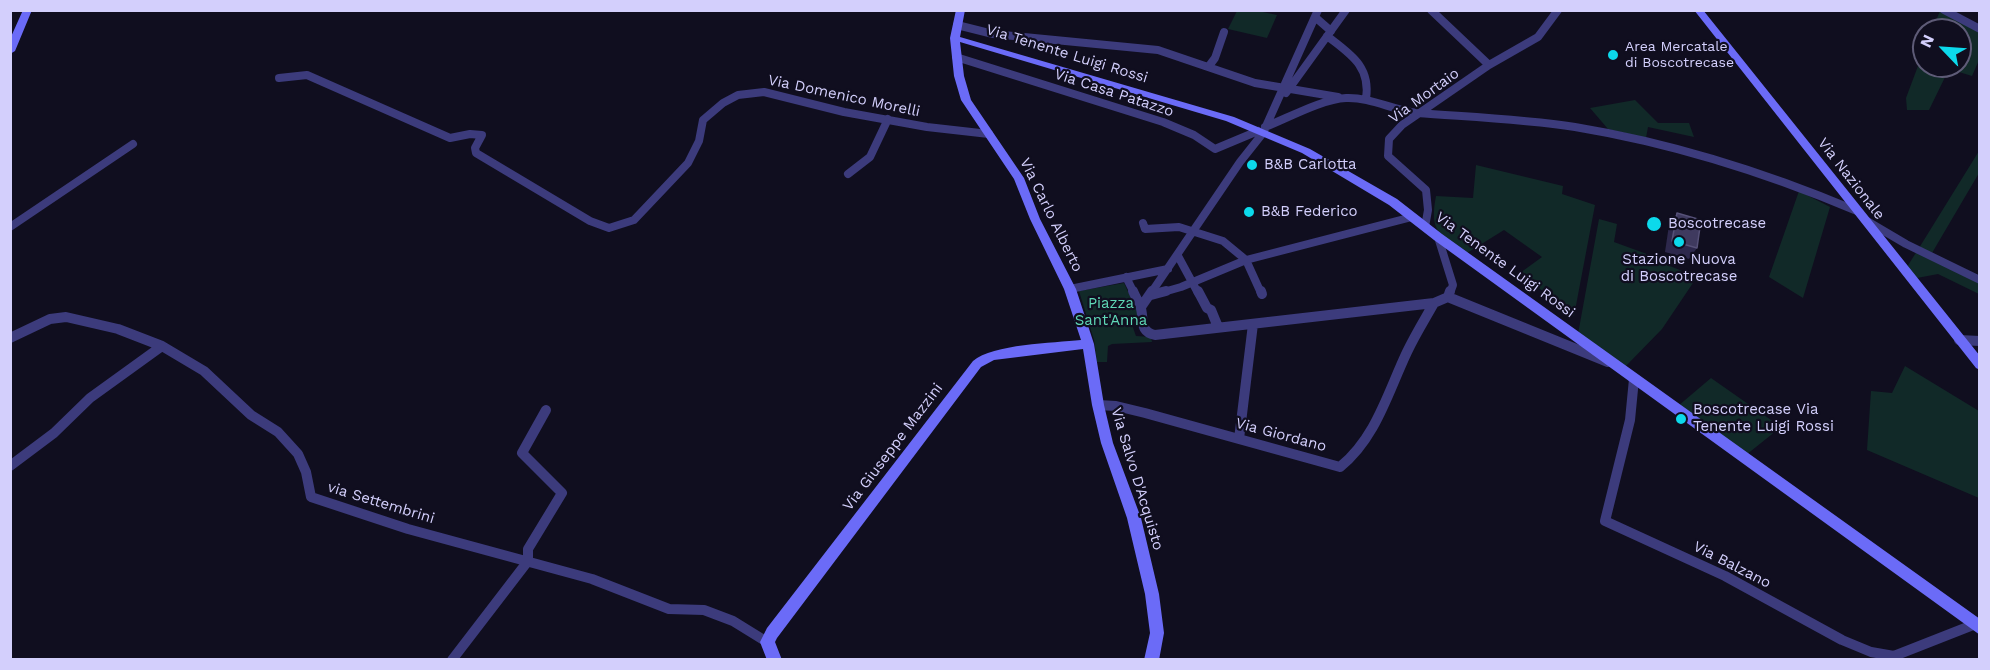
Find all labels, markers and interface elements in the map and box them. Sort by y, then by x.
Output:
north arrow [1912,18,1972,78]
street label: Via Tenente Luigi Rossi [984,21,1150,87]
text: N [1916,32,1938,50]
place label: Area Mercatale di Boscotrecase [1625,39,1734,72]
marker: Area Mercatale di Boscotrecase [1606,48,1620,62]
street label: Via Mortaio [1385,64,1463,128]
street label: Via Casa Patazzo [1052,65,1176,121]
street label: Via Domenico Morelli [766,71,922,121]
street label: Via Nazionale [1814,135,1888,223]
street label: Via Carlo Alberto [1016,155,1086,275]
place label: B&B Carlotta [1264,156,1357,174]
marker: B&B Carlotta [1245,158,1259,172]
place label: B&B Federico [1261,203,1358,221]
marker: B&B Federico [1242,205,1256,219]
street label: Via Tenente Luigi Rossi [1432,208,1578,322]
marker: Boscotrecase [1645,215,1663,233]
place label: Boscotrecase [1668,215,1766,233]
marker: Stazione Nuova di Boscotrecase [1672,235,1686,249]
place label: Stazione Nuova di Boscotrecase [1621,251,1737,286]
park label: Piazza Sant'Anna [1075,295,1147,330]
street label: Via Giuseppe Mazzini [839,380,947,514]
place label: Boscotrecase Via Tenente Luigi Rossi [1693,401,1834,436]
street label: Via Salvo D'Acquisto [1107,405,1167,553]
marker: Boscotrecase Via Tenente Luigi Rossi [1674,412,1688,426]
street label: Via Giordano [1234,414,1328,456]
street label: via Settembrini [325,478,437,528]
street label: Via Balzano [1690,538,1774,592]

